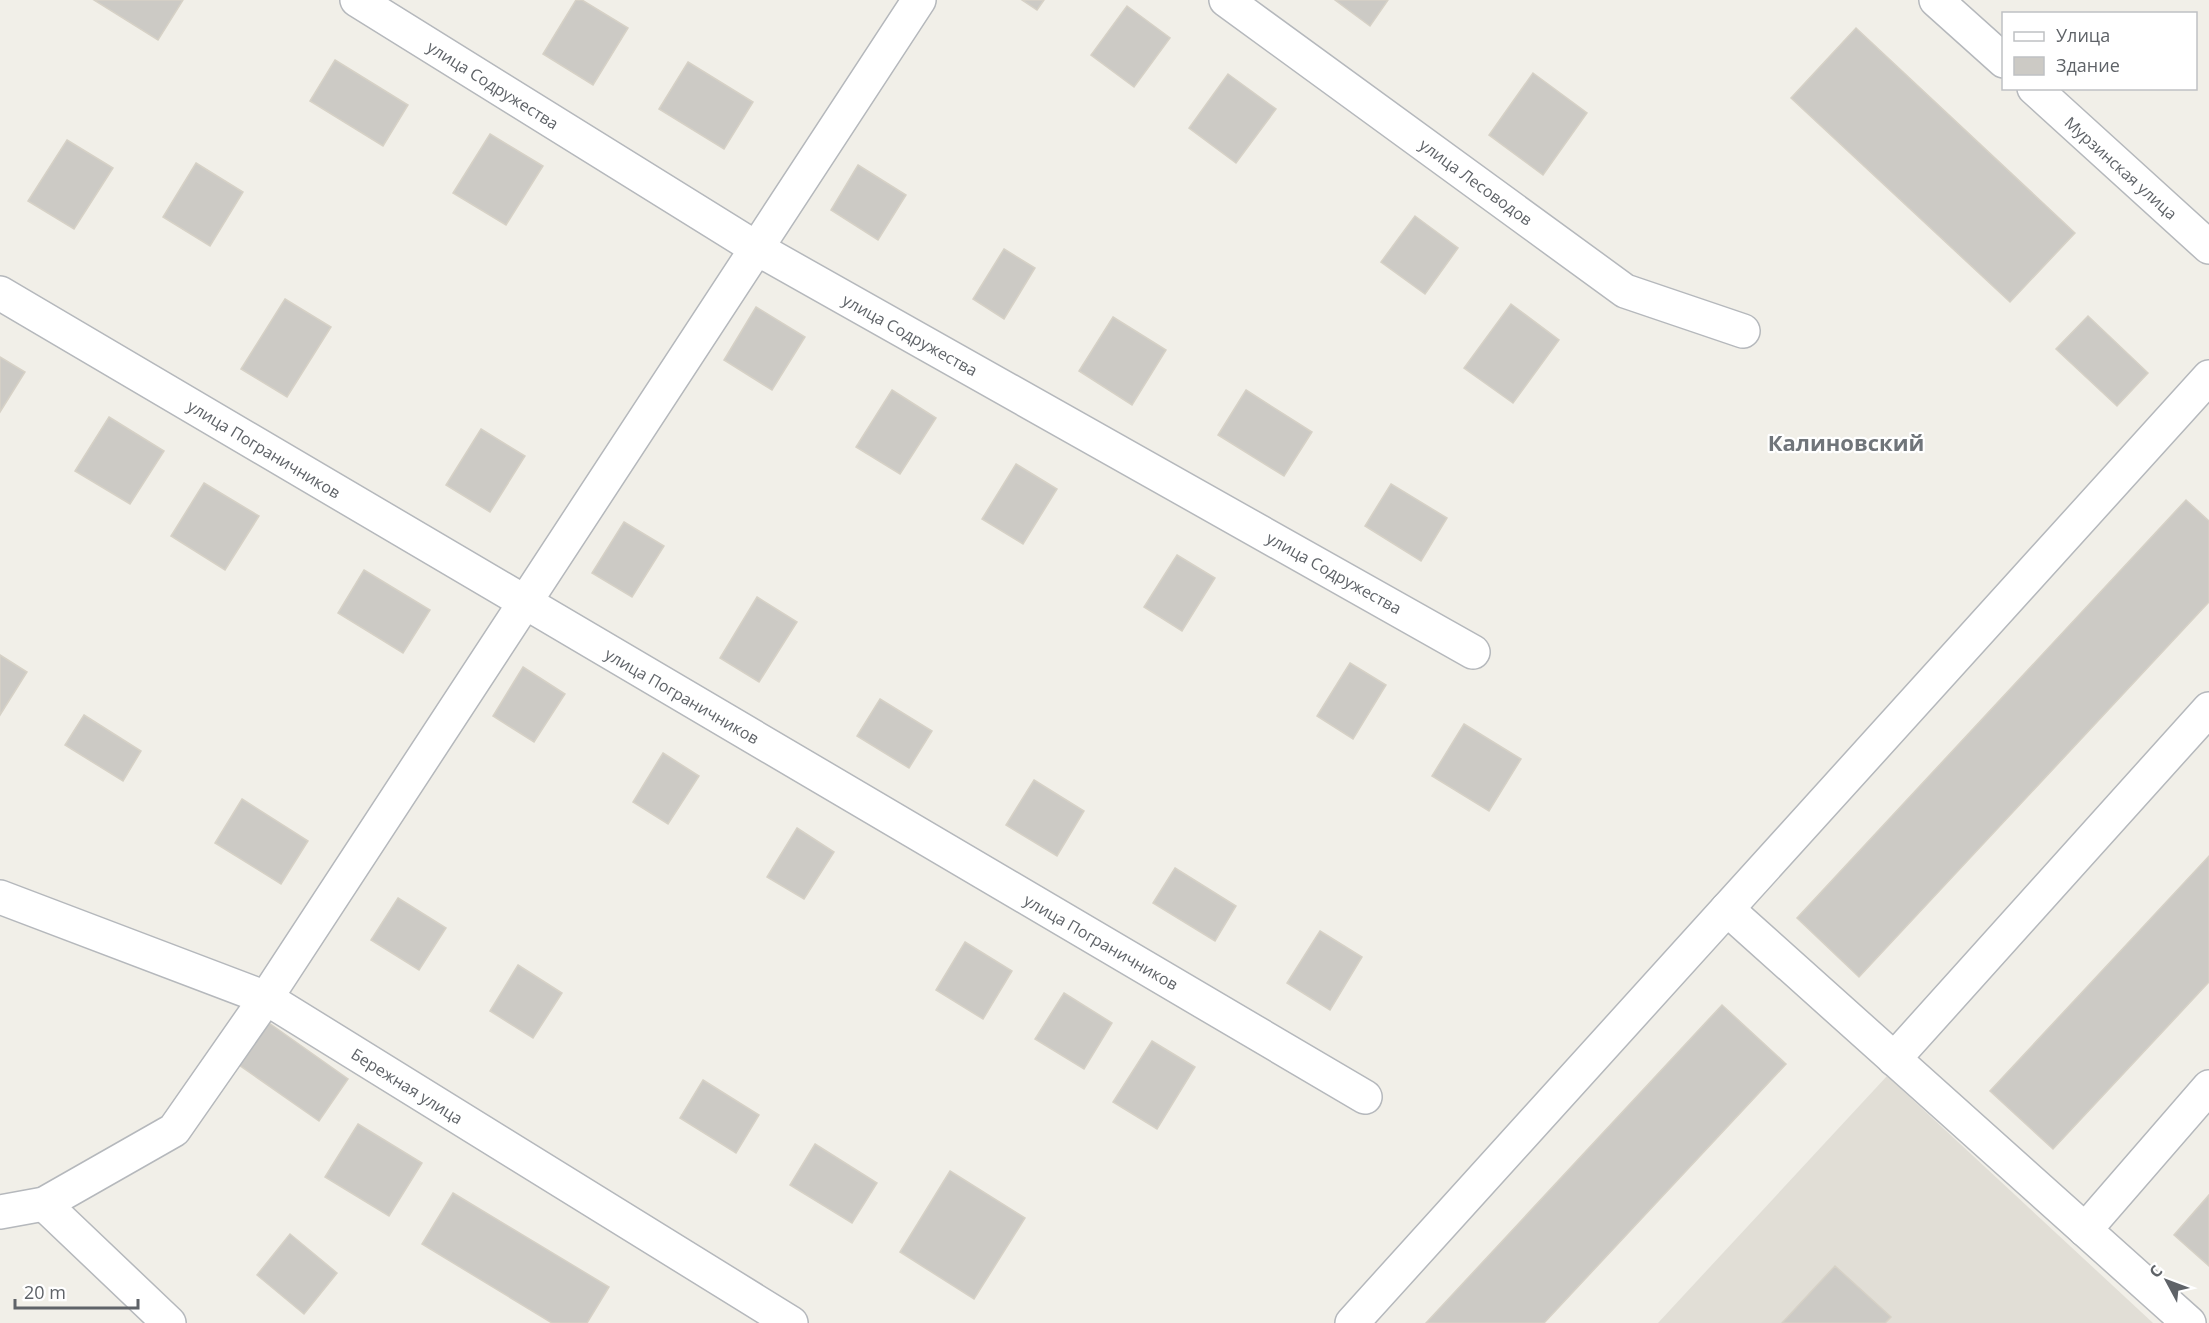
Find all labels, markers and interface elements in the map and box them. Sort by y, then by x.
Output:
legend [2002,12,2197,90]
text: Улица [2056,23,2110,47]
street label: улица Содружества [423,36,563,134]
text: Здание [2056,53,2120,77]
street label: Мурзинская улица [2060,112,2182,224]
street label: улица Лесоводов [1415,133,1537,231]
street label: улица Содружества [839,289,981,381]
street label: улица Пограничников [183,395,345,503]
district label: Калиновский [1768,427,1924,457]
street label: улица Содружества [1263,527,1405,619]
street label: улица Пограничников [601,643,763,749]
street label: улица Пограничников [1020,889,1182,995]
street label: Бережная улица [347,1043,467,1129]
north arrow [2137,1251,2197,1311]
text: С [2144,1260,2167,1282]
scale bar [15,1272,138,1310]
text: 20 m [24,1280,66,1304]

